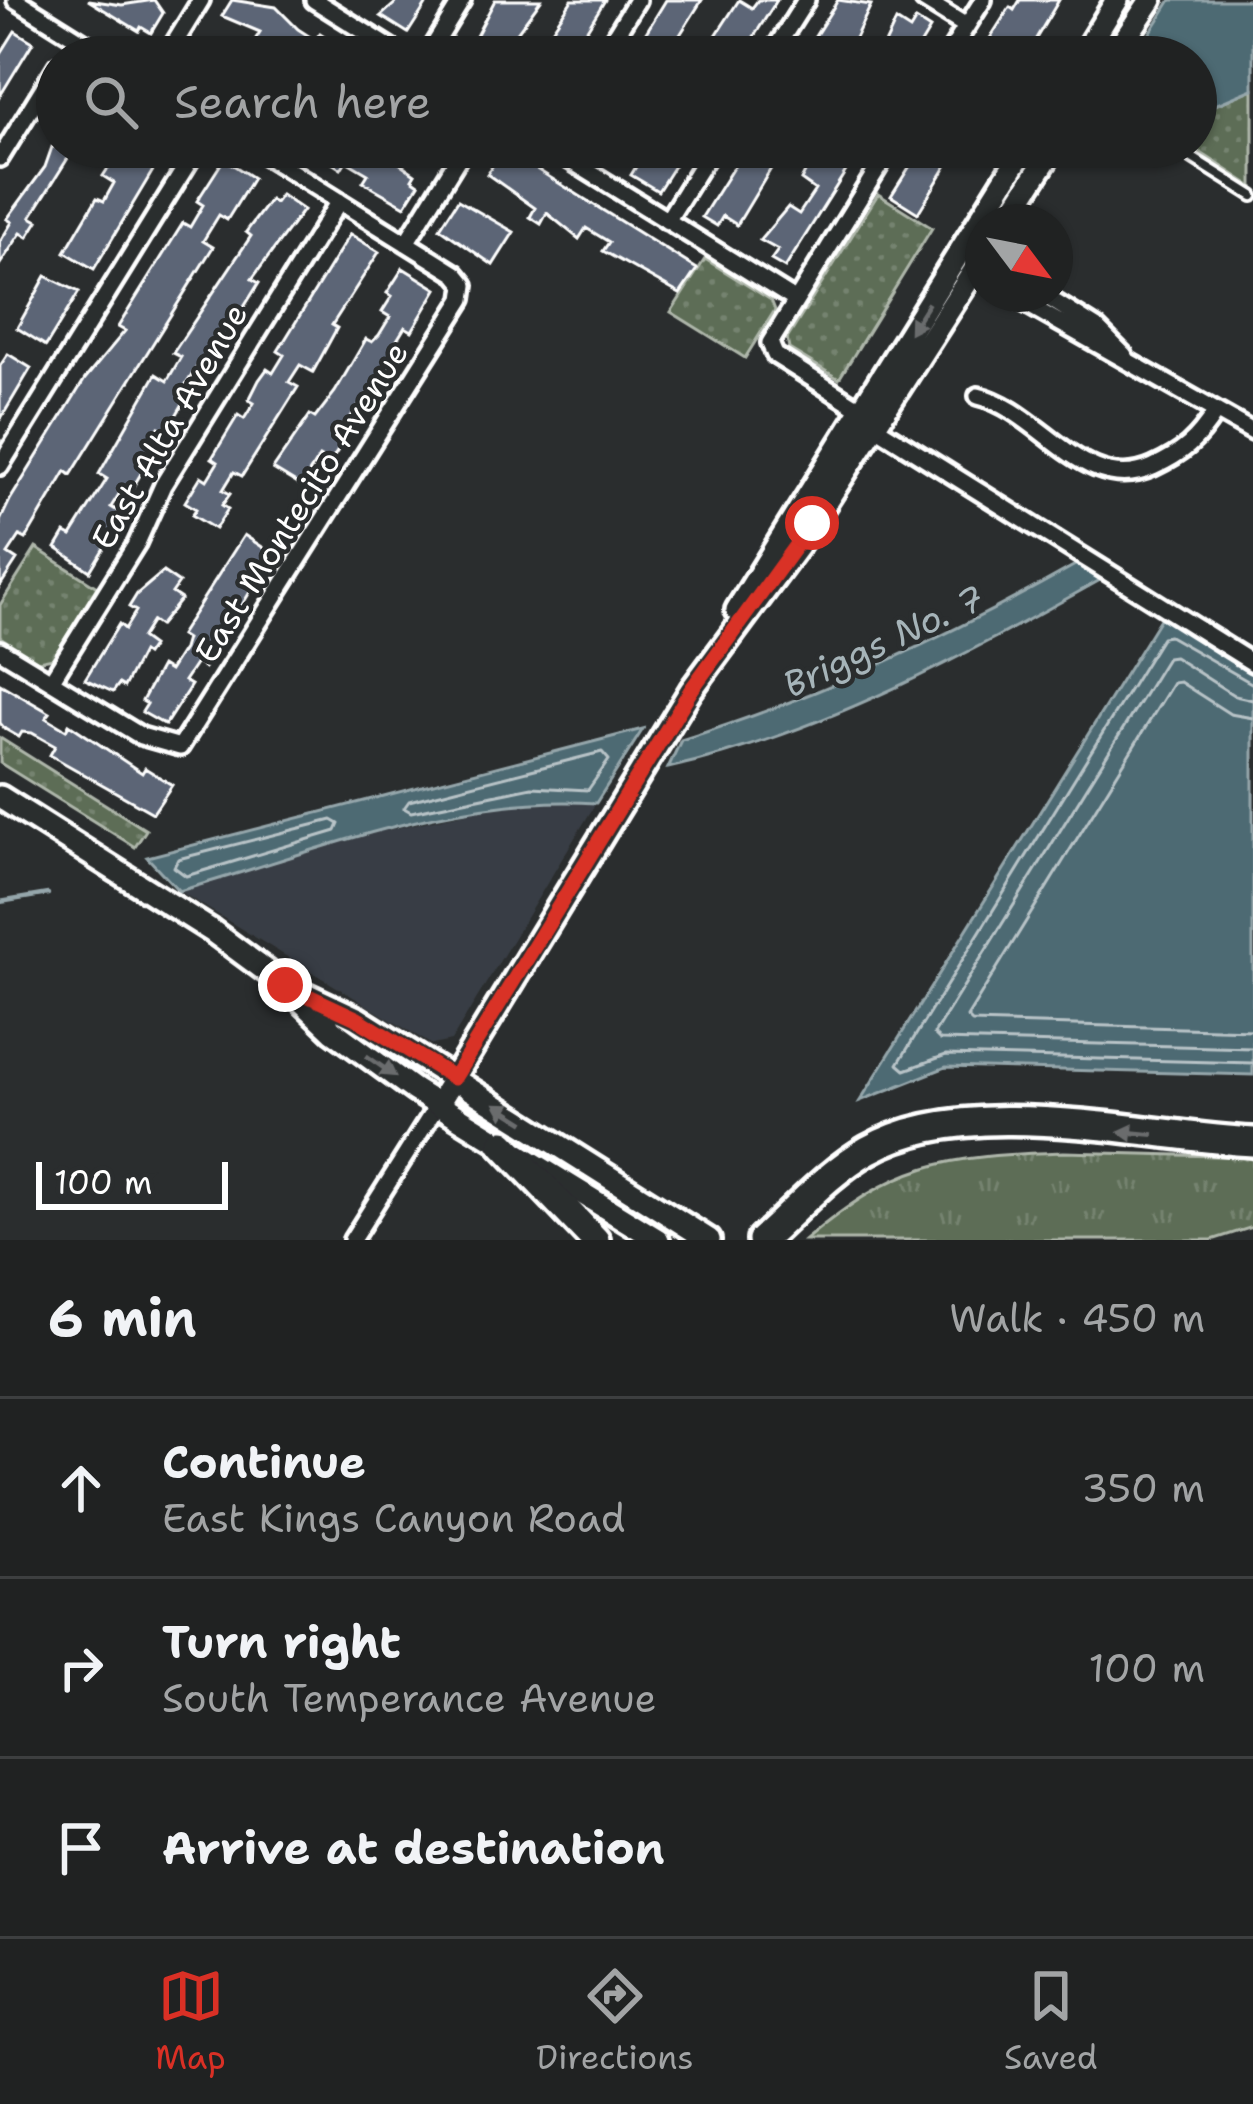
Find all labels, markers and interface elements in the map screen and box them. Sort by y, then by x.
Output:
search box [36,36,1217,168]
icon: search [78,69,144,135]
text: Search here [174,72,431,132]
north arrow [965,204,1073,312]
street label: East Alta Avenue [81,295,258,557]
one-way arrow [909,301,931,334]
street label: East Montecito Avenue [184,333,419,671]
route start [785,496,839,550]
water label: Briggs No. 7 [775,574,991,709]
route end [258,958,312,1012]
one-way arrow [365,1054,397,1077]
one-way arrow [493,1103,526,1125]
one-way arrow [1117,1123,1154,1142]
scale bar [36,1156,228,1209]
text: 100 m [54,1160,153,1205]
text: 6 min [48,1284,197,1352]
text: Walk · 450 m [949,1292,1205,1344]
text: Continue [162,1432,366,1492]
icon: ahead [48,1455,114,1521]
text: 350 m [1081,1462,1205,1514]
text: East Kings Canyon Road [162,1492,626,1544]
text: Turn right [162,1612,401,1672]
icon: right [48,1635,114,1701]
text: 100 m [1089,1642,1205,1694]
text: South Temperance Avenue [162,1672,657,1724]
icon: arrive [48,1815,114,1881]
text: Arrive at destination [162,1818,665,1878]
tab: Map [155,1963,226,2080]
tab: Directions [536,1963,694,2080]
tab: Saved [1004,1963,1098,2080]

